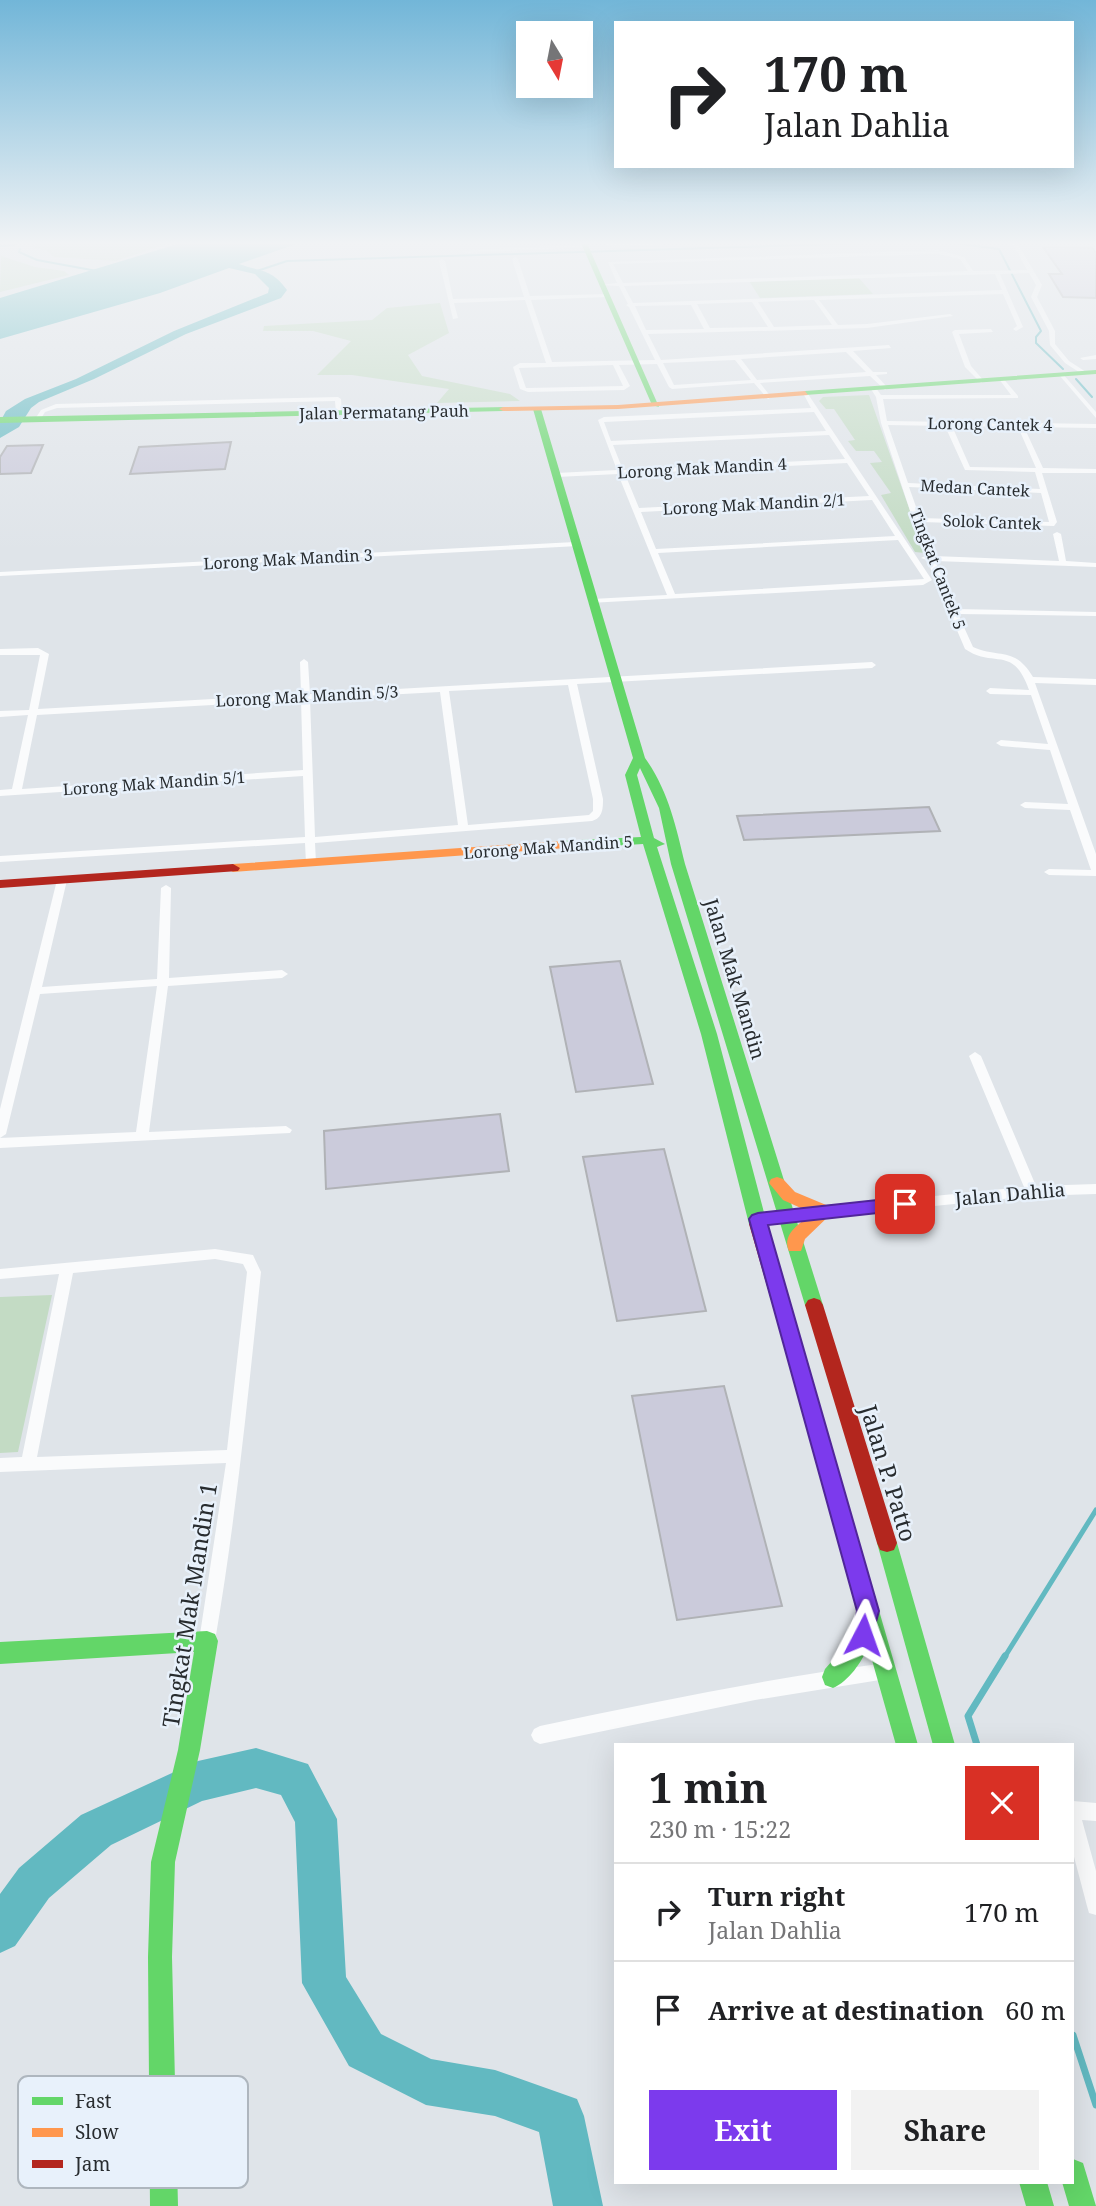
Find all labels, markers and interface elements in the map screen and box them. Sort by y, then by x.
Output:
north arrow [516,21,593,98]
map controls [516,21,593,98]
text: 170 m [764,40,908,106]
icon: right [649,49,740,140]
text: Jalan Dahlia [764,103,950,146]
street label: Jalan Permatang Pauh [298,400,469,424]
street label: Lorong Cantek 4 [927,412,1053,436]
street label: Lorong Mak Mandin 4 [617,453,787,483]
street label: Medan Cantek [920,474,1031,502]
street label: Lorong Mak Mandin 2/1 [662,488,846,520]
street label: Tingkat Cantek 5 [905,505,971,633]
street label: Solok Cantek [942,509,1042,535]
street label: Lorong Mak Mandin 3 [203,544,373,574]
street label: Lorong Mak Mandin 5/3 [215,680,399,712]
street label: Lorong Mak Mandin 5/1 [62,766,246,800]
street label: Lorong Mak Mandin 5 [463,830,633,864]
street label: Jalan Mak Mandin [698,895,772,1062]
pin [875,1174,935,1234]
street label: Jalan Dahlia [953,1176,1066,1212]
icon: arrive [886,1185,924,1223]
street label: Jalan P. Patto [853,1400,925,1545]
street label: Tingkat Mak Mandin 1 [154,1480,224,1730]
position arrow [826,1598,900,1672]
text: 1 min [649,1758,768,1815]
button: close [965,1766,1039,1840]
text: 230 m · 15:22 [649,1813,791,1845]
text: Turn right [708,1878,845,1914]
icon: right [649,1893,687,1931]
text: 170 m [964,1894,1039,1930]
text: Jalan Dahlia [708,1914,842,1946]
icon: arrive [649,1991,687,2029]
text: Arrive at destination [708,1992,984,2028]
text: 60 m [1005,1992,1065,2028]
legend [18,2076,248,2188]
text: Fast [75,2088,112,2114]
button: Exit [649,2090,837,2170]
button: Share [851,2090,1039,2170]
text: Slow [75,2119,119,2145]
text: Jam [74,2151,110,2177]

